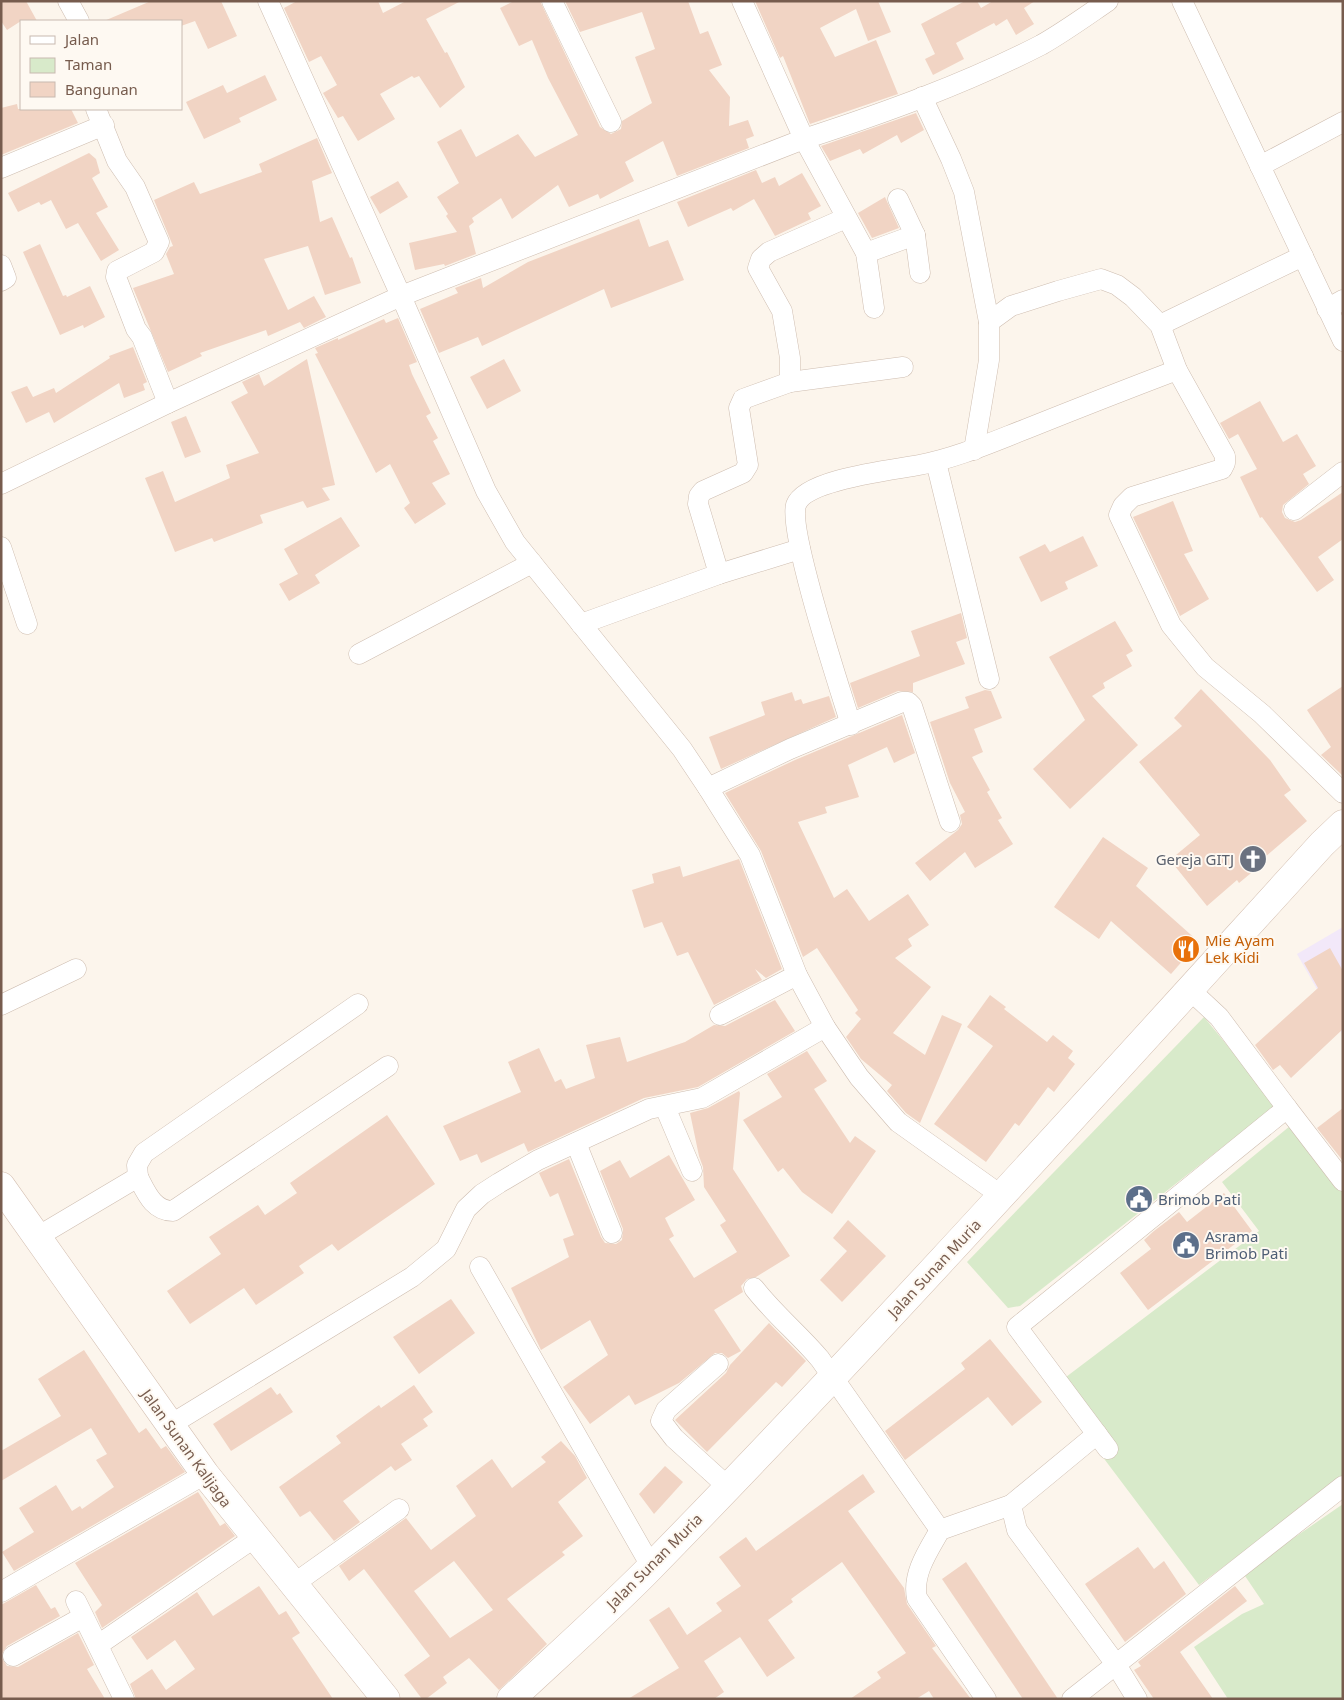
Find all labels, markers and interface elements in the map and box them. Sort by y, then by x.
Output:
legend [20,20,182,110]
text: Jalan [63,29,99,49]
text: Taman [65,54,112,74]
text: Bangunan [65,79,138,99]
church icon: Gereja GITJ [1238,844,1268,874]
place label: Gereja GITJ [1156,849,1234,869]
place label: Mie Ayam Lek Kidi [1205,930,1275,967]
restaurant icon: Mie Ayam Lek Kidi [1171,934,1201,964]
public building icon: Brimob Pati [1124,1184,1154,1214]
place label: Brimob Pati [1158,1189,1241,1209]
street label: Jalan Sunan Muria [882,1214,985,1323]
place label: Asrama Brimob Pati [1205,1226,1288,1263]
public building icon: Asrama Brimob Pati [1171,1230,1201,1260]
street label: Jalan Sunan Kalijaga [136,1383,237,1511]
street label: Jalan Sunan Muria [600,1509,706,1615]

